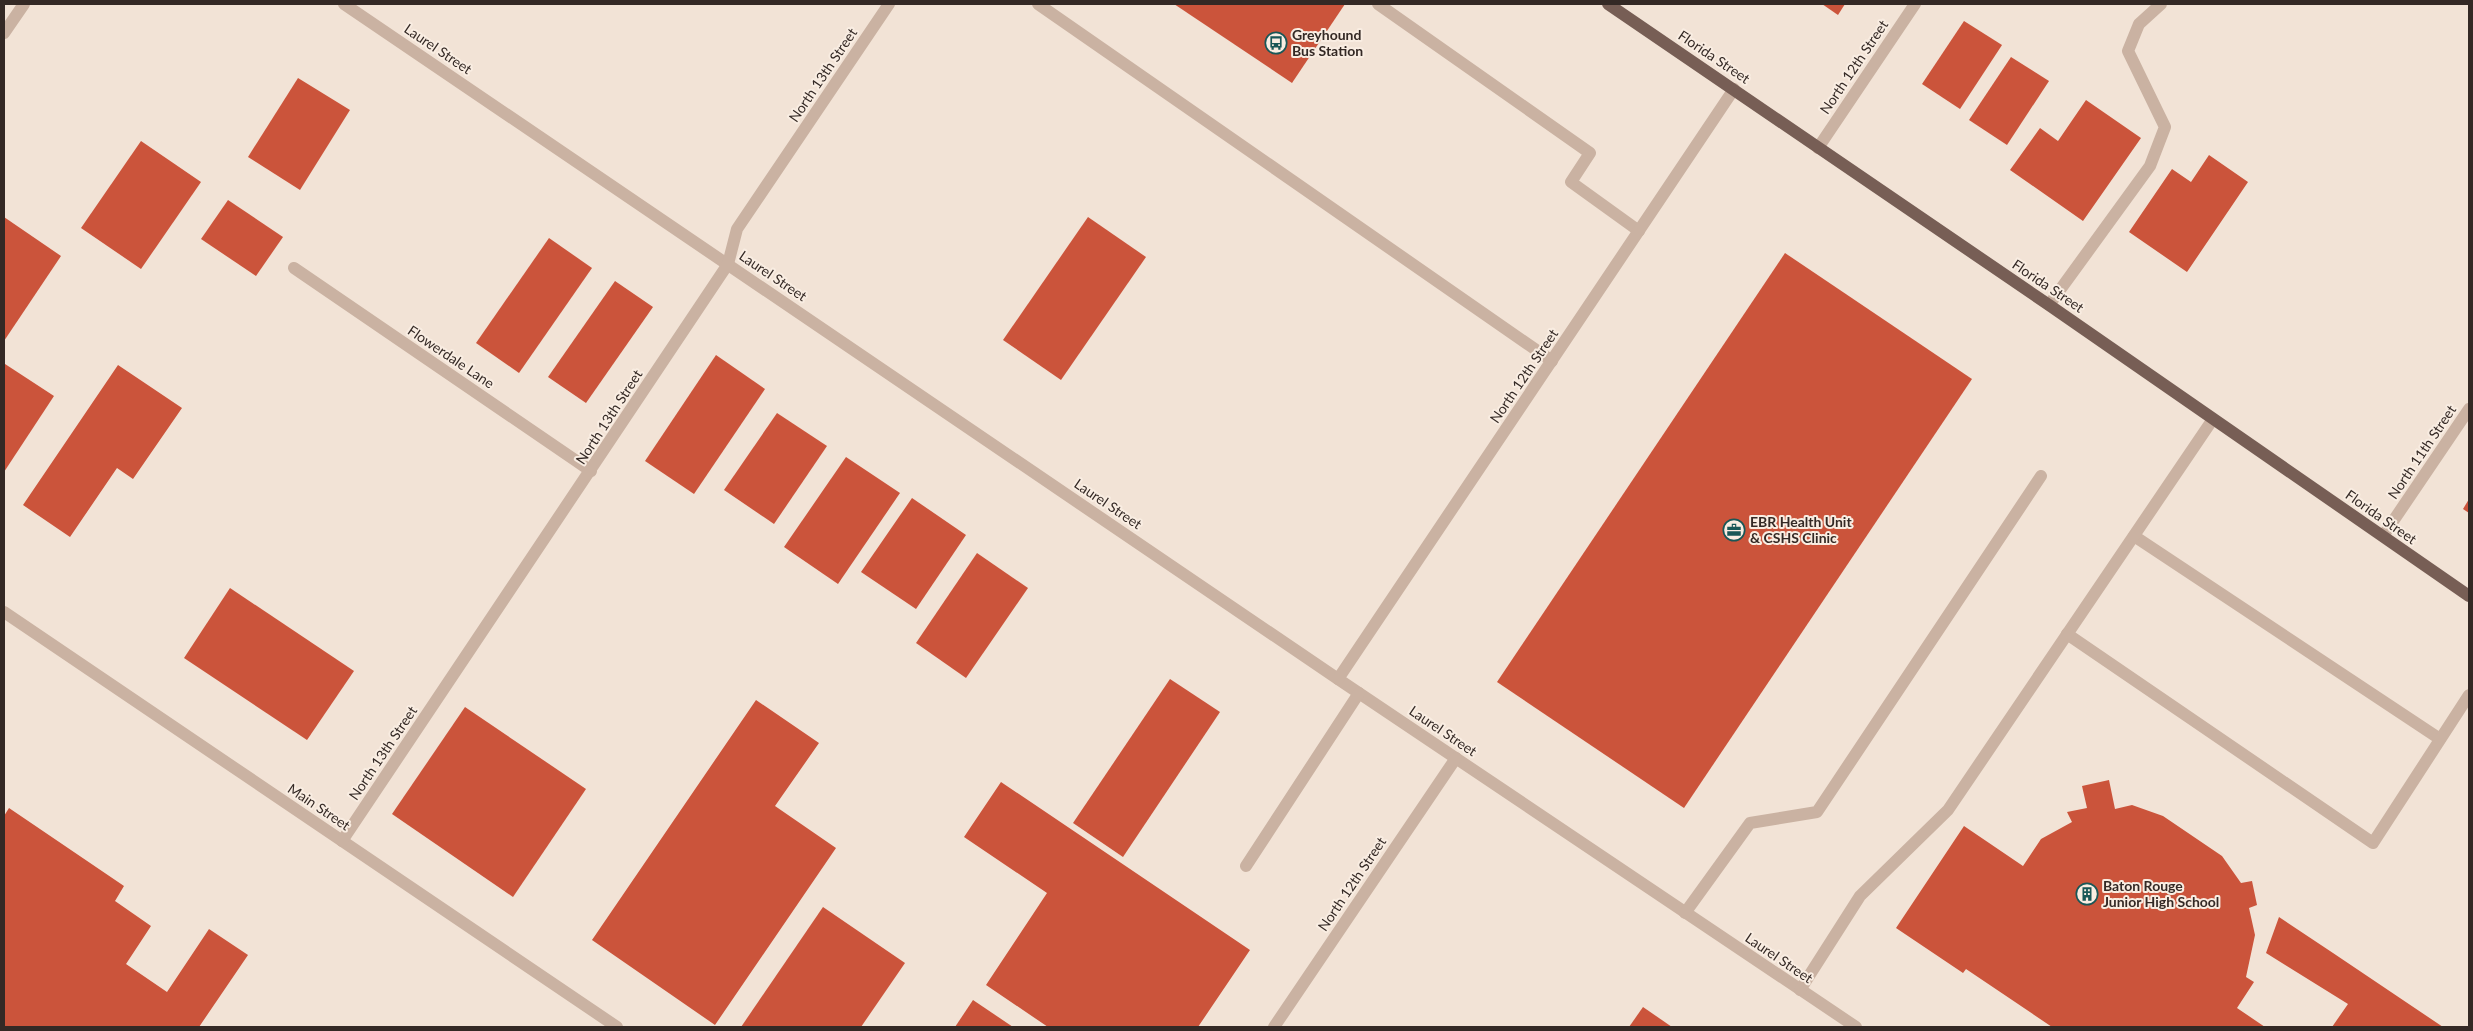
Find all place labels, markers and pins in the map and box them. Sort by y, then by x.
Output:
place label: Greyhound Bus Station [1292,26,1363,59]
bus stop icon: Greyhound Bus Station [1264,31,1288,55]
place label: EBR Health Unit & CSHS Clinic [1750,513,1852,546]
office icon: EBR Health Unit & CSHS Clinic [1722,518,1746,542]
place label: Baton Rouge Junior High School [2103,877,2219,910]
building icon: Baton Rouge Junior High School [2075,882,2099,906]

